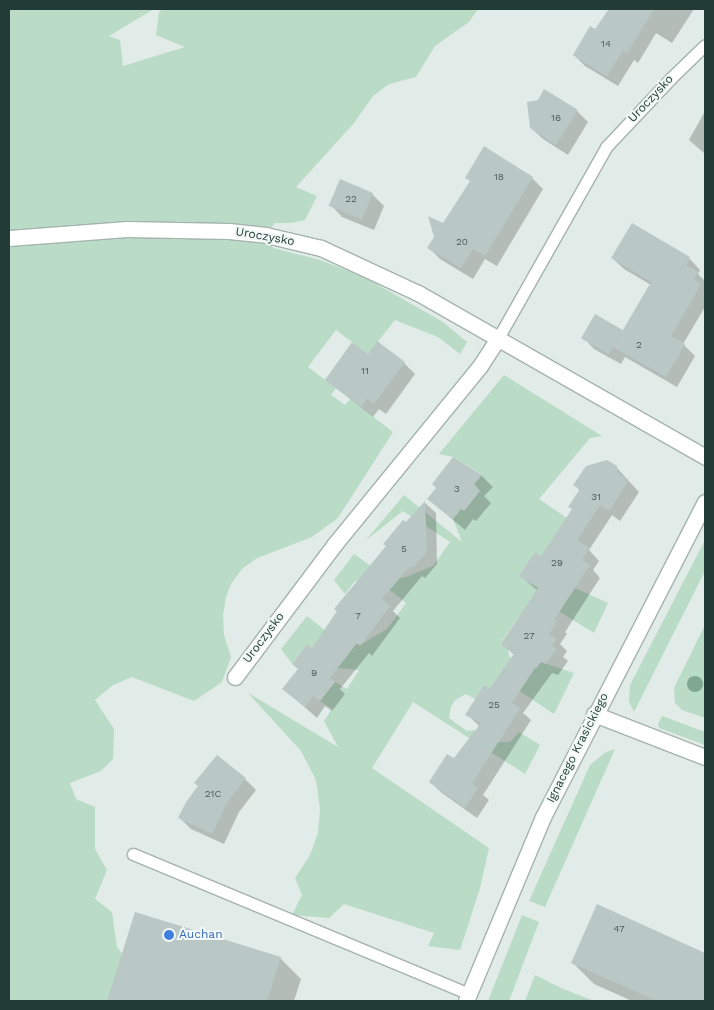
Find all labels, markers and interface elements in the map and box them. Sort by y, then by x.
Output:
house number: 14 [601,38,611,50]
street label: Uroczysko [625,72,677,126]
house number: 16 [551,112,561,124]
house number: 18 [494,171,504,183]
house number: 22 [345,193,357,205]
street label: Uroczysko [234,225,296,249]
house number: 20 [456,236,468,248]
house number: 2 [636,339,642,351]
house number: 11 [361,365,369,377]
house number: 3 [454,483,460,495]
house number: 31 [591,491,601,503]
house number: 5 [401,543,407,555]
house number: 29 [551,557,563,569]
street label: Uroczysko [240,610,288,666]
house number: 7 [355,610,361,622]
house number: 27 [523,630,535,642]
house number: 9 [311,667,317,679]
street label: Ignacego Krasickiego [544,691,612,805]
house number: 25 [488,699,500,711]
house number: 21C [205,788,221,800]
house number: 47 [613,923,625,935]
place label: Auchan [179,928,223,942]
marker: Auchan [163,929,175,941]

